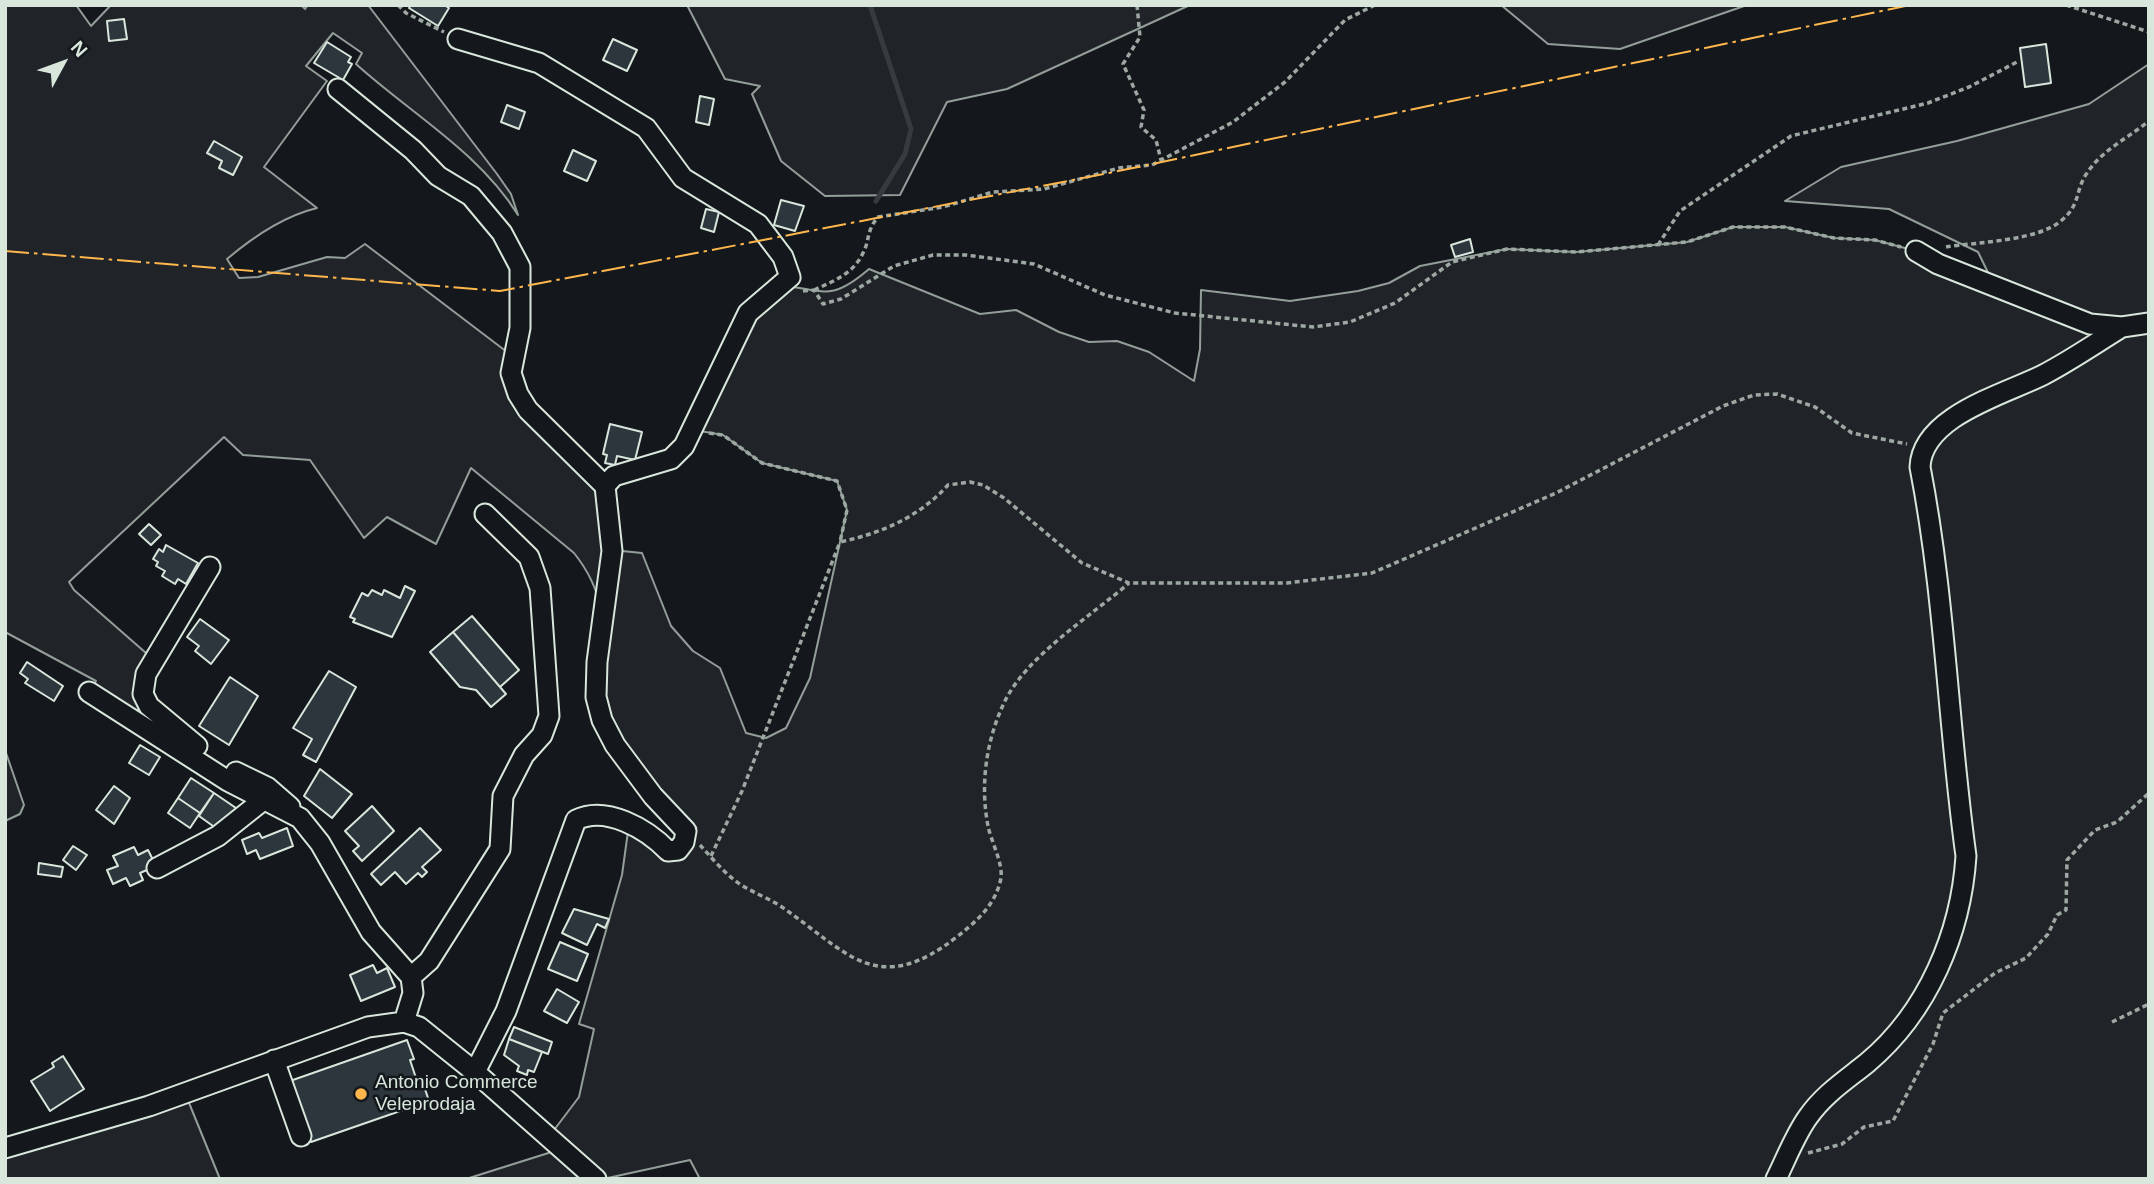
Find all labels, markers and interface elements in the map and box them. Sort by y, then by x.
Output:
north arrow [28,28,98,98]
text: N [67,37,92,61]
place label: Antonio Commerce Veleprodaja [375,1072,538,1116]
marker: Antonio Commerce Veleprodaja [353,1086,369,1102]

